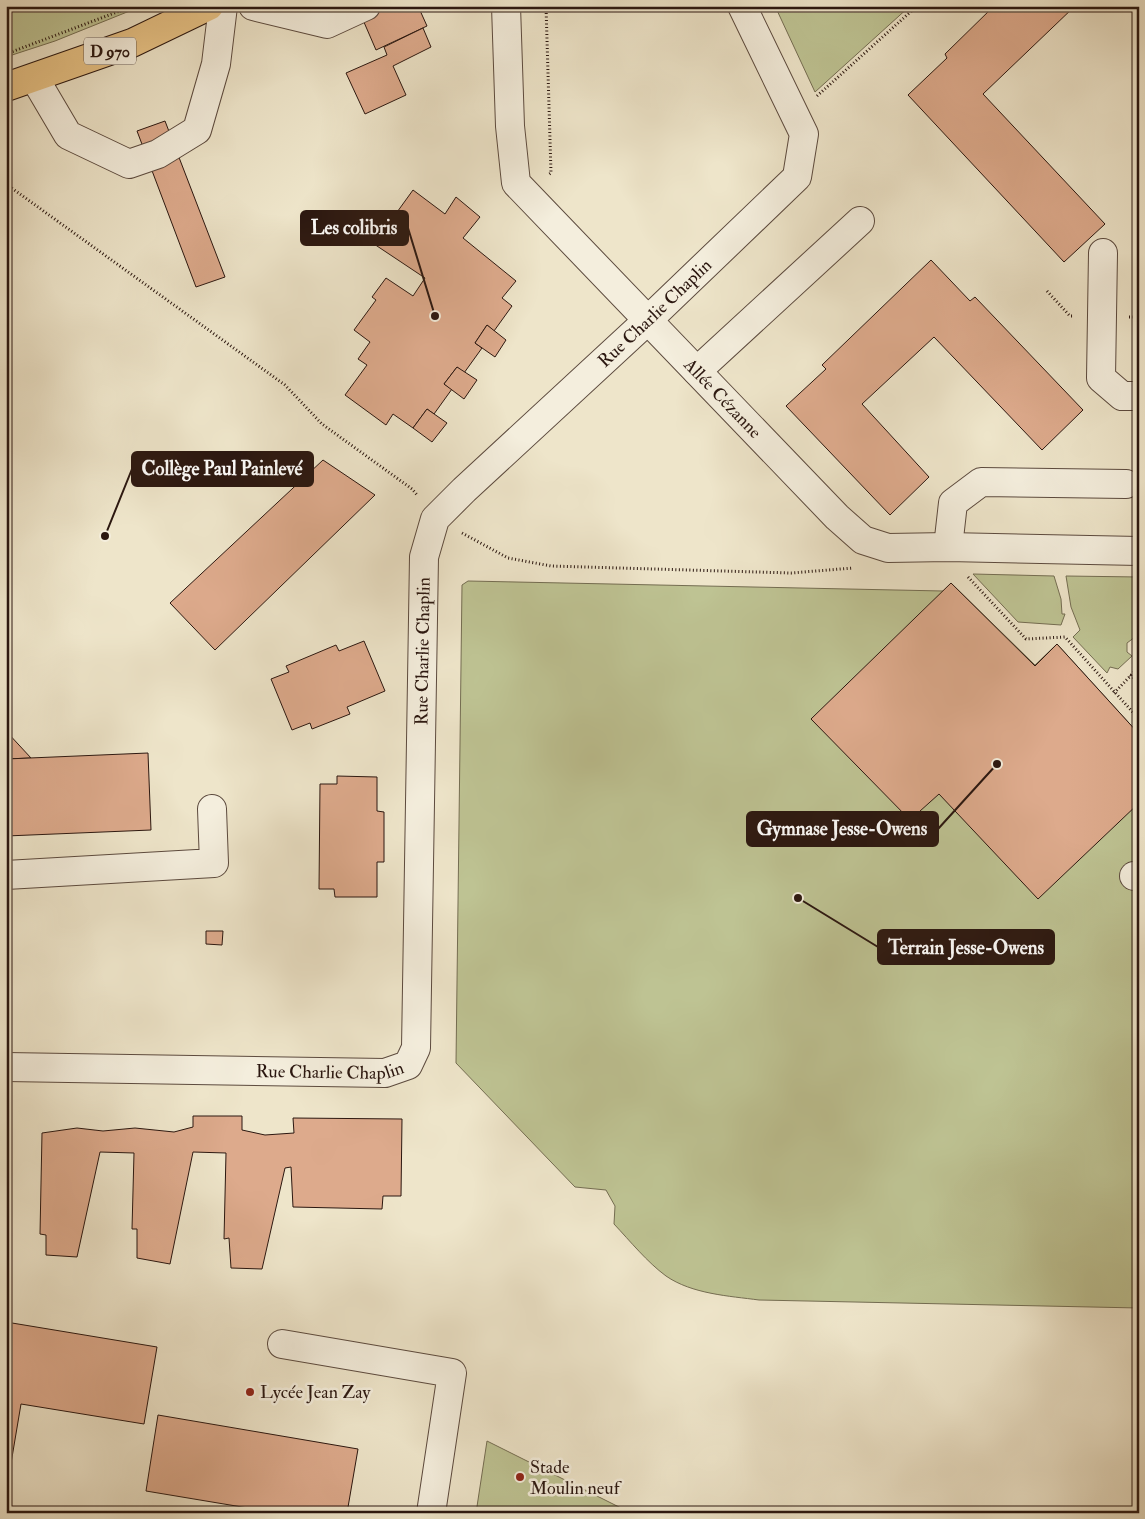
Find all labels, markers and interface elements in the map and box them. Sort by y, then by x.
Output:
road number: D 970 [84,37,136,64]
callout: Les colibris [301,211,408,245]
text: Les colibris [311,216,398,240]
street label: Rue Charlie Chaplin [593,254,717,373]
street label: Allée Cézanne [678,353,767,444]
callout: Collège Paul Painlevé [132,452,313,486]
text: Collège Paul Painlevé [141,457,304,482]
street label: Rue Charlie Chaplin [410,577,436,726]
callout: Gymnase Jesse-Owens [747,812,938,846]
text: Gymnase Jesse-Owens [757,817,928,842]
callout: Terrain Jesse-Owens [878,930,1054,964]
text: Terrain Jesse-Owens [887,936,1045,960]
street label: Rue Charlie Chaplin [256,1056,407,1085]
place label: Lycée Jean Zay [260,1381,372,1404]
marker: Lycée Jean Zay [244,1386,256,1398]
place label: Stade Moulin neuf [530,1456,623,1500]
marker: Stade Moulin neuf [514,1471,526,1483]

